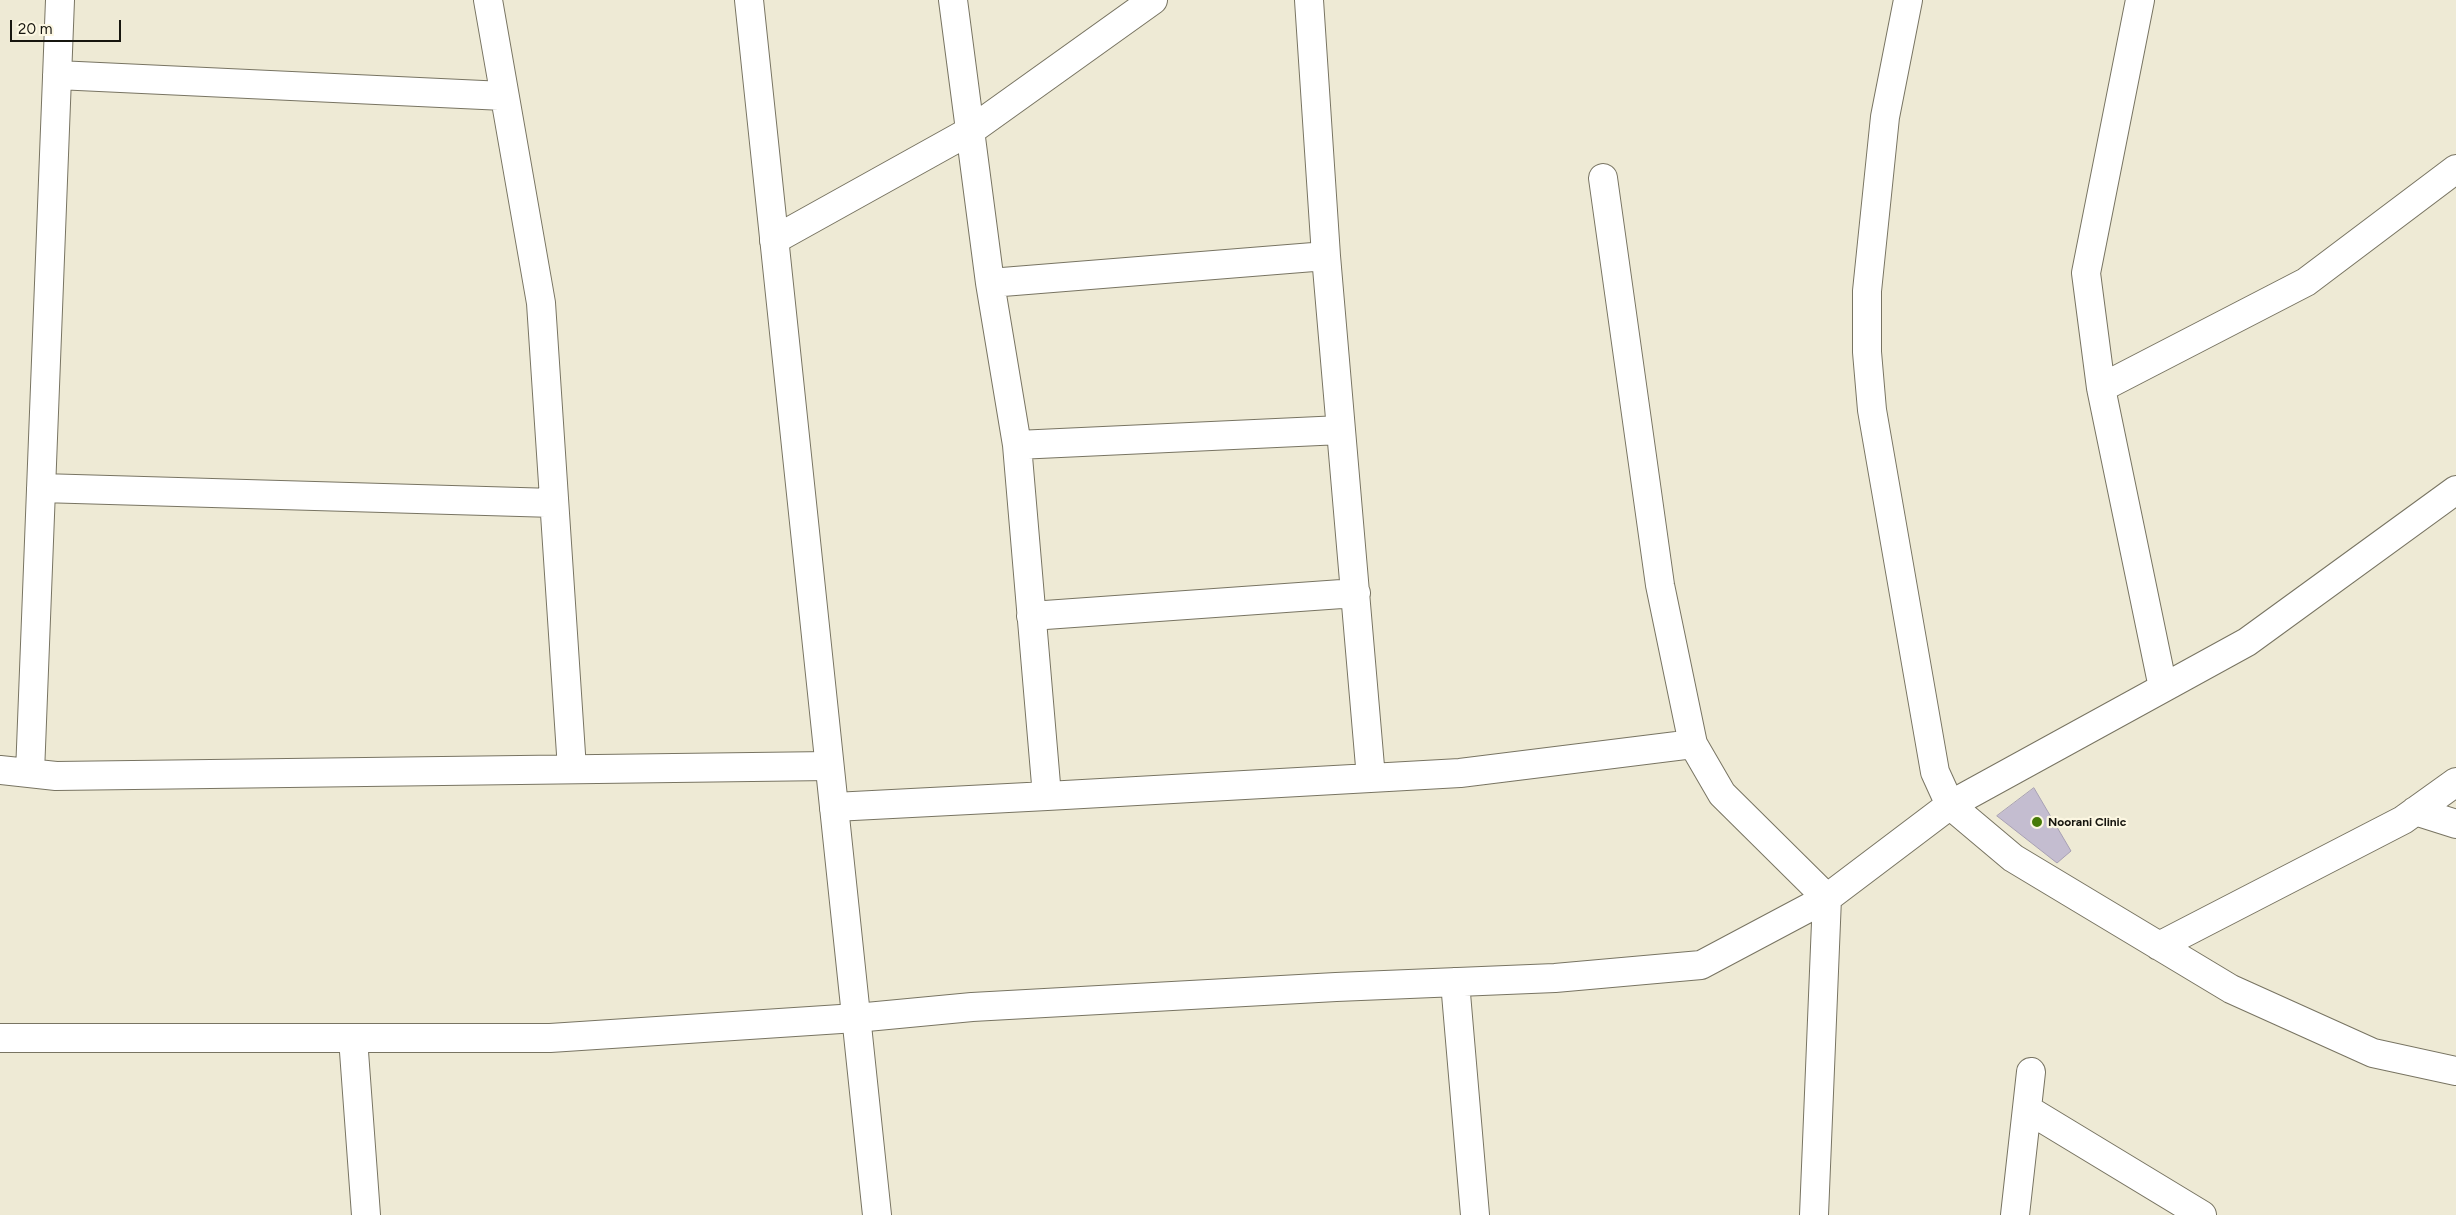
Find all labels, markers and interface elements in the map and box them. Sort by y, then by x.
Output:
scale bar [12,10,124,42]
text: 20 m [18,20,52,38]
marker: Noorani Clinic [2030,815,2044,829]
place label: Noorani Clinic [2048,815,2126,829]

